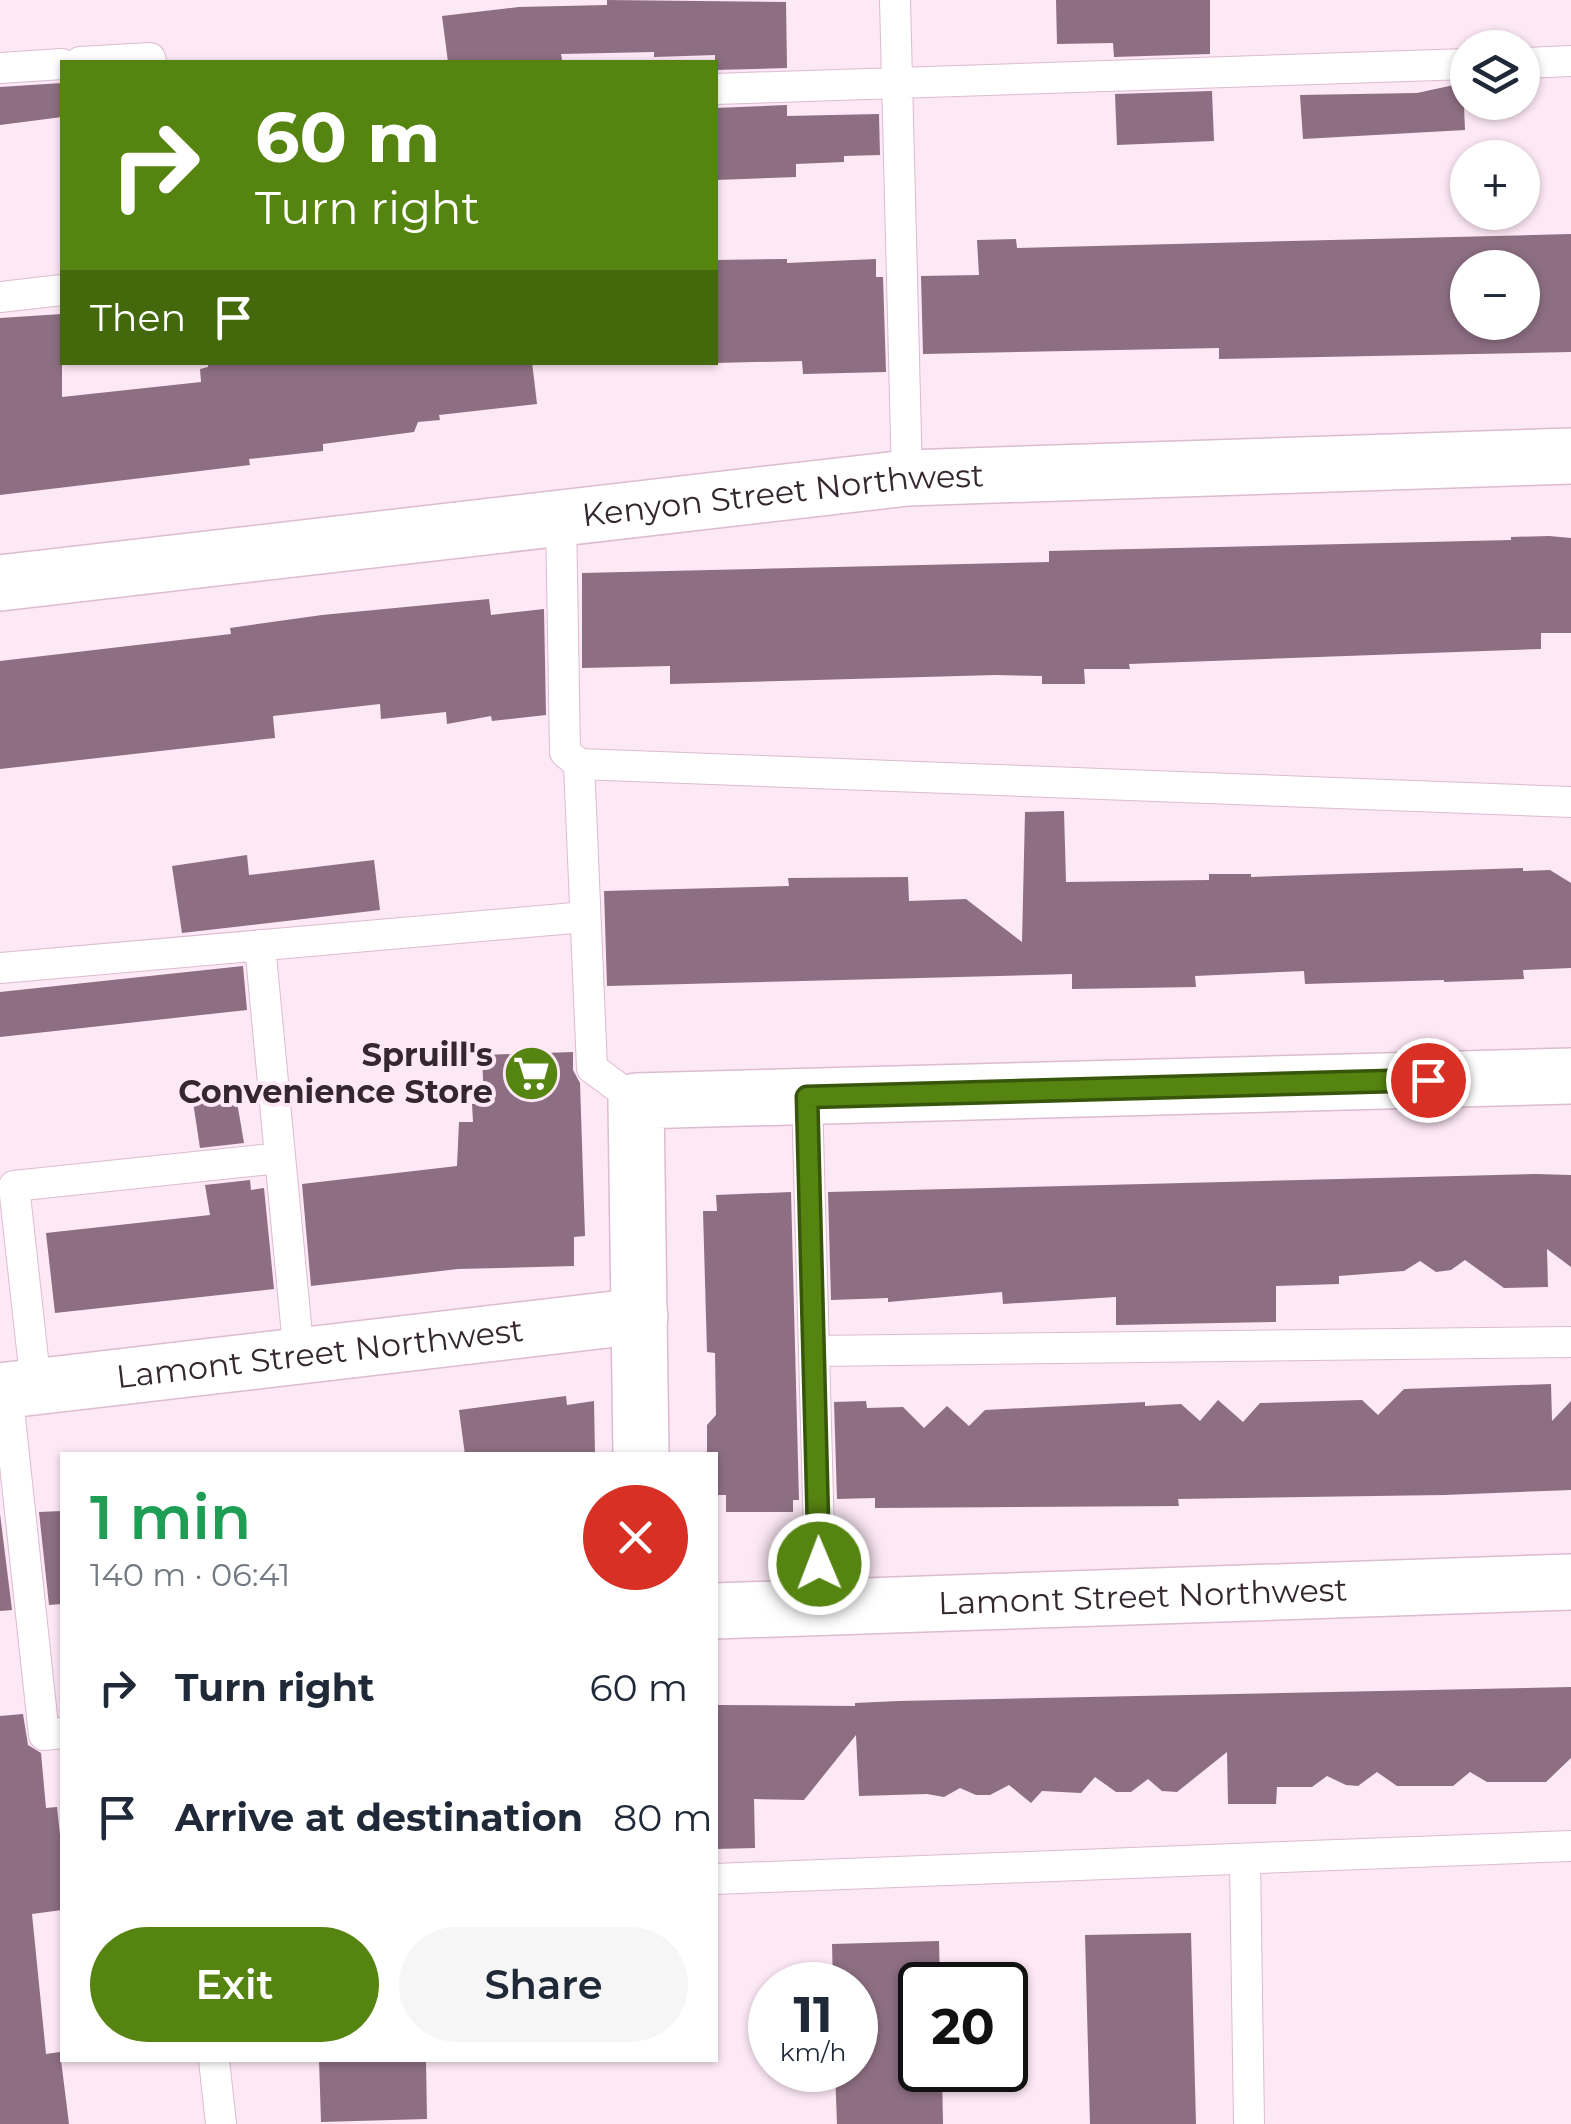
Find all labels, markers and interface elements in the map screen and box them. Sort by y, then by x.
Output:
map controls [1450,30,1540,340]
button: layers [1450,30,1540,120]
text: 60 m [255,94,440,180]
icon: right [90,100,220,230]
button: + [1450,140,1540,230]
text: Turn right [255,180,480,235]
button: − [1450,250,1540,340]
icon: arrive [206,290,261,345]
text: Then [90,294,186,341]
street label: Kenyon Street Northwest [580,455,984,534]
place label: Spruill's Convenience Store [178,1035,493,1111]
pin [1386,1038,1471,1123]
supermarket icon: Spruill's Convenience Store [502,1043,562,1103]
icon: arrive [1401,1053,1456,1108]
street label: Lamont Street Northwest [114,1310,525,1396]
text: 1 min [90,1481,251,1554]
button: close [583,1485,688,1590]
position arrow [767,1512,871,1616]
text: 140 m · 06:41 [90,1555,290,1594]
street label: Lamont Street Northwest [938,1570,1348,1622]
icon: right [90,1660,145,1715]
text: Turn right [175,1664,374,1711]
text: 60 m [589,1664,688,1711]
icon: arrive [90,1790,145,1845]
text: Arrive at destination [175,1794,583,1841]
text: 80 m [613,1794,713,1841]
button: Exit [90,1927,379,2042]
button: Share [399,1927,688,2042]
speed limit sign: 20 [898,1962,1028,2092]
text: 11 [793,1984,833,2045]
text: km/h [780,2037,846,2067]

